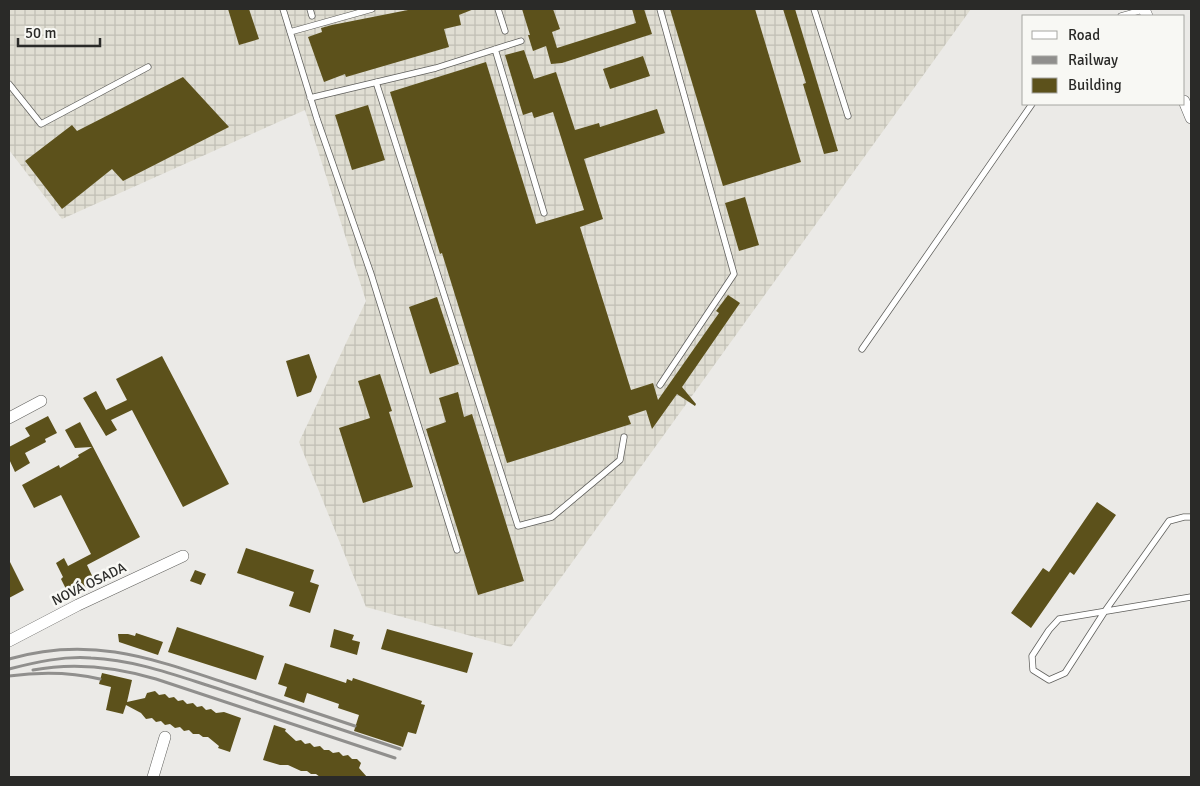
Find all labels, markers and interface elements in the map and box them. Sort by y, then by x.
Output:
scale bar [18,15,100,47]
legend [1022,15,1185,105]
text: 50 m [25,24,56,42]
text: Road [1068,26,1100,44]
text: Railway [1068,51,1118,69]
text: Building [1068,76,1122,94]
street label: NOVÁ OSADA [49,559,129,609]

